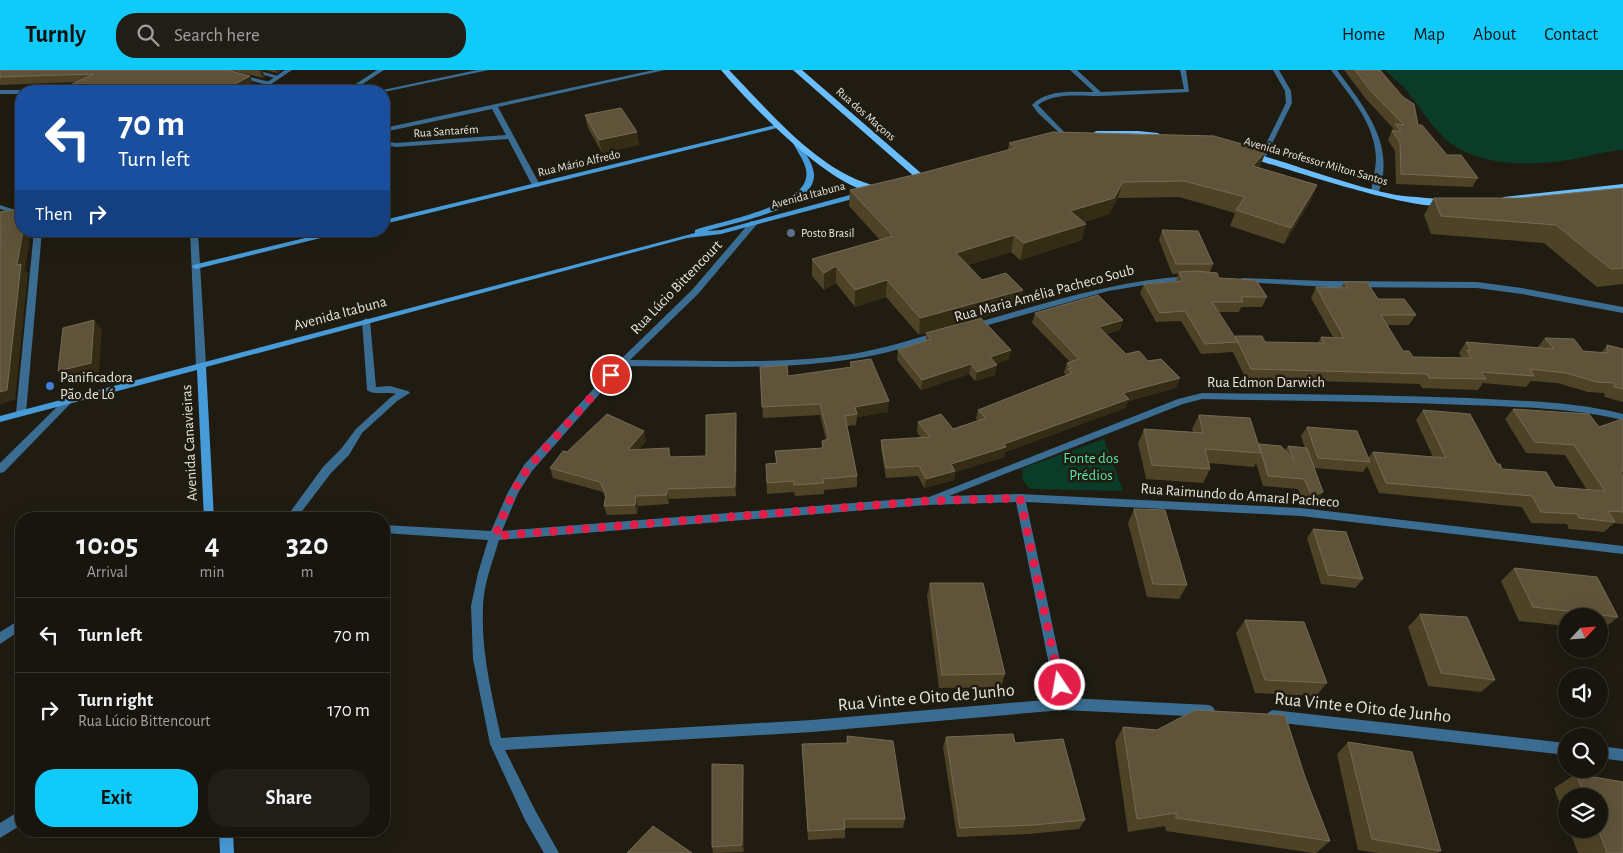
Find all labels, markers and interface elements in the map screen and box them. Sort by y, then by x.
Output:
search box [116,13,466,58]
icon: search [134,21,162,49]
text: Turnly [25,23,86,47]
text: Search here [174,26,260,45]
text: Home [1342,26,1385,44]
text: Map [1413,26,1445,44]
text: About [1473,26,1516,44]
text: Contact [1544,26,1598,44]
street label: Rua dos Maçons [834,85,898,143]
icon: left [35,105,100,170]
text: 70 m [118,107,185,142]
street label: Rua Santarém [413,123,479,139]
street label: Avenida Professor Milton Santos [1243,135,1389,187]
text: Turn left [118,148,190,170]
street label: Rua Mário Alfredo [536,148,622,178]
street label: Avenida Itabuna [770,179,847,211]
icon: right [83,200,111,228]
text: Then [35,205,73,224]
marker: Posto Brasil [785,227,797,239]
place label: Posto Brasil [801,227,855,239]
street label: Rua Lúcio Bittencourt [628,237,725,337]
street label: Rua Maria Amélia Pacheco Soub [953,262,1136,325]
street label: Avenida Itabuna [292,294,388,333]
pin [590,354,632,396]
icon: arrive [597,361,625,389]
place label: Panificadora Pão de Ló [60,370,133,402]
street label: Rua Edmon Darwich [1207,375,1325,390]
marker: Panificadora Pão de Ló [44,380,56,392]
street label: Avenida Canavieiras [179,384,200,502]
park label: Fonte dos Prédios [1063,451,1119,483]
street label: Rua Raimundo do Amaral Pacheco [1140,481,1340,510]
text: 10:05 [76,530,138,560]
text: 4 [205,530,220,560]
text: 320 [286,530,329,560]
text: Arrival [87,564,128,580]
text: min [200,564,225,580]
text: m [301,564,314,580]
north arrow [1558,608,1608,658]
map controls [1558,608,1608,838]
icon: left [35,621,63,649]
text: Turn left [78,626,142,645]
text: 70 m [334,626,370,645]
position arrow [1033,658,1085,710]
button: sound [1558,668,1608,718]
street label: Rua Vinte e Oito de Junho [837,681,1015,715]
street label: Rua Vinte e Oito de Junho [1274,690,1452,726]
text: Turn right [78,691,153,710]
icon: right [35,696,63,724]
text: 170 m [327,701,370,720]
text: Rua Lúcio Bittencourt [78,713,210,729]
button: search [1558,728,1608,778]
button: Exit [35,769,198,827]
button: Share [208,769,370,827]
button: layers [1558,788,1608,838]

